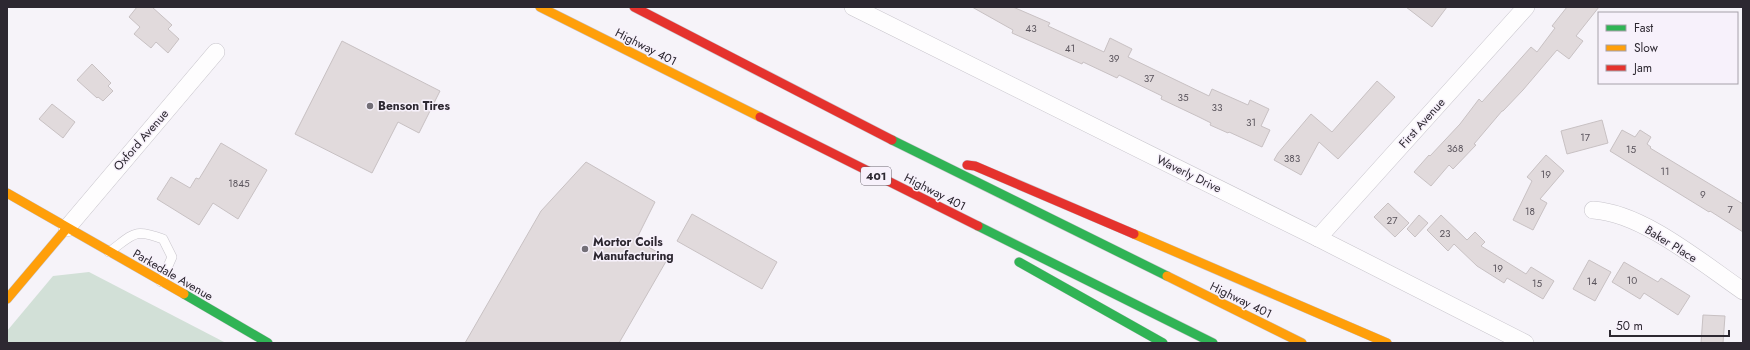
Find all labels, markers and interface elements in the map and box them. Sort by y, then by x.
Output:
legend [1598,12,1738,84]
text: Fast [1634,19,1653,37]
house number: 43 [1025,21,1037,36]
street label: Highway 401 [612,24,680,70]
text: Slow [1634,39,1659,57]
house number: 41 [1065,41,1075,56]
house number: 39 [1108,51,1120,66]
text: Jam [1632,59,1652,77]
house number: 37 [1144,71,1155,86]
house number: 35 [1177,90,1189,105]
street label: First Avenue [1395,94,1449,152]
place label: Benson Tires [378,97,450,115]
house number: 33 [1212,100,1223,115]
marker: Benson Tires [365,101,375,111]
street label: Oxford Avenue [109,105,173,175]
house number: 31 [1246,115,1256,130]
house number: 17 [1580,130,1591,145]
house number: 368 [1447,141,1463,156]
house number: 15 [1626,142,1636,157]
street label: Waverly Drive [1154,151,1224,197]
house number: 383 [1284,151,1301,166]
house number: 11 [1661,164,1670,179]
road number: 401 [861,167,891,185]
house number: 19 [1541,167,1551,182]
street label: Highway 401 [901,169,969,215]
house number: 1845 [228,176,250,191]
house number: 9 [1700,187,1706,202]
house number: 7 [1727,202,1733,217]
house number: 18 [1525,204,1535,219]
house number: 27 [1387,213,1398,228]
street label: Baker Place [1641,221,1701,267]
house number: 23 [1439,226,1451,241]
place label: Mortor Coils Manufacturing [593,233,674,265]
marker: Mortor Coils Manufacturing [580,244,590,254]
street label: Parkedale Avenue [130,245,216,305]
house number: 19 [1493,261,1503,276]
house number: 10 [1627,273,1637,288]
house number: 14 [1587,274,1597,289]
house number: 15 [1532,276,1542,291]
street label: Highway 401 [1207,277,1275,323]
scale bar [1610,312,1729,338]
text: 50 m [1616,317,1643,335]

